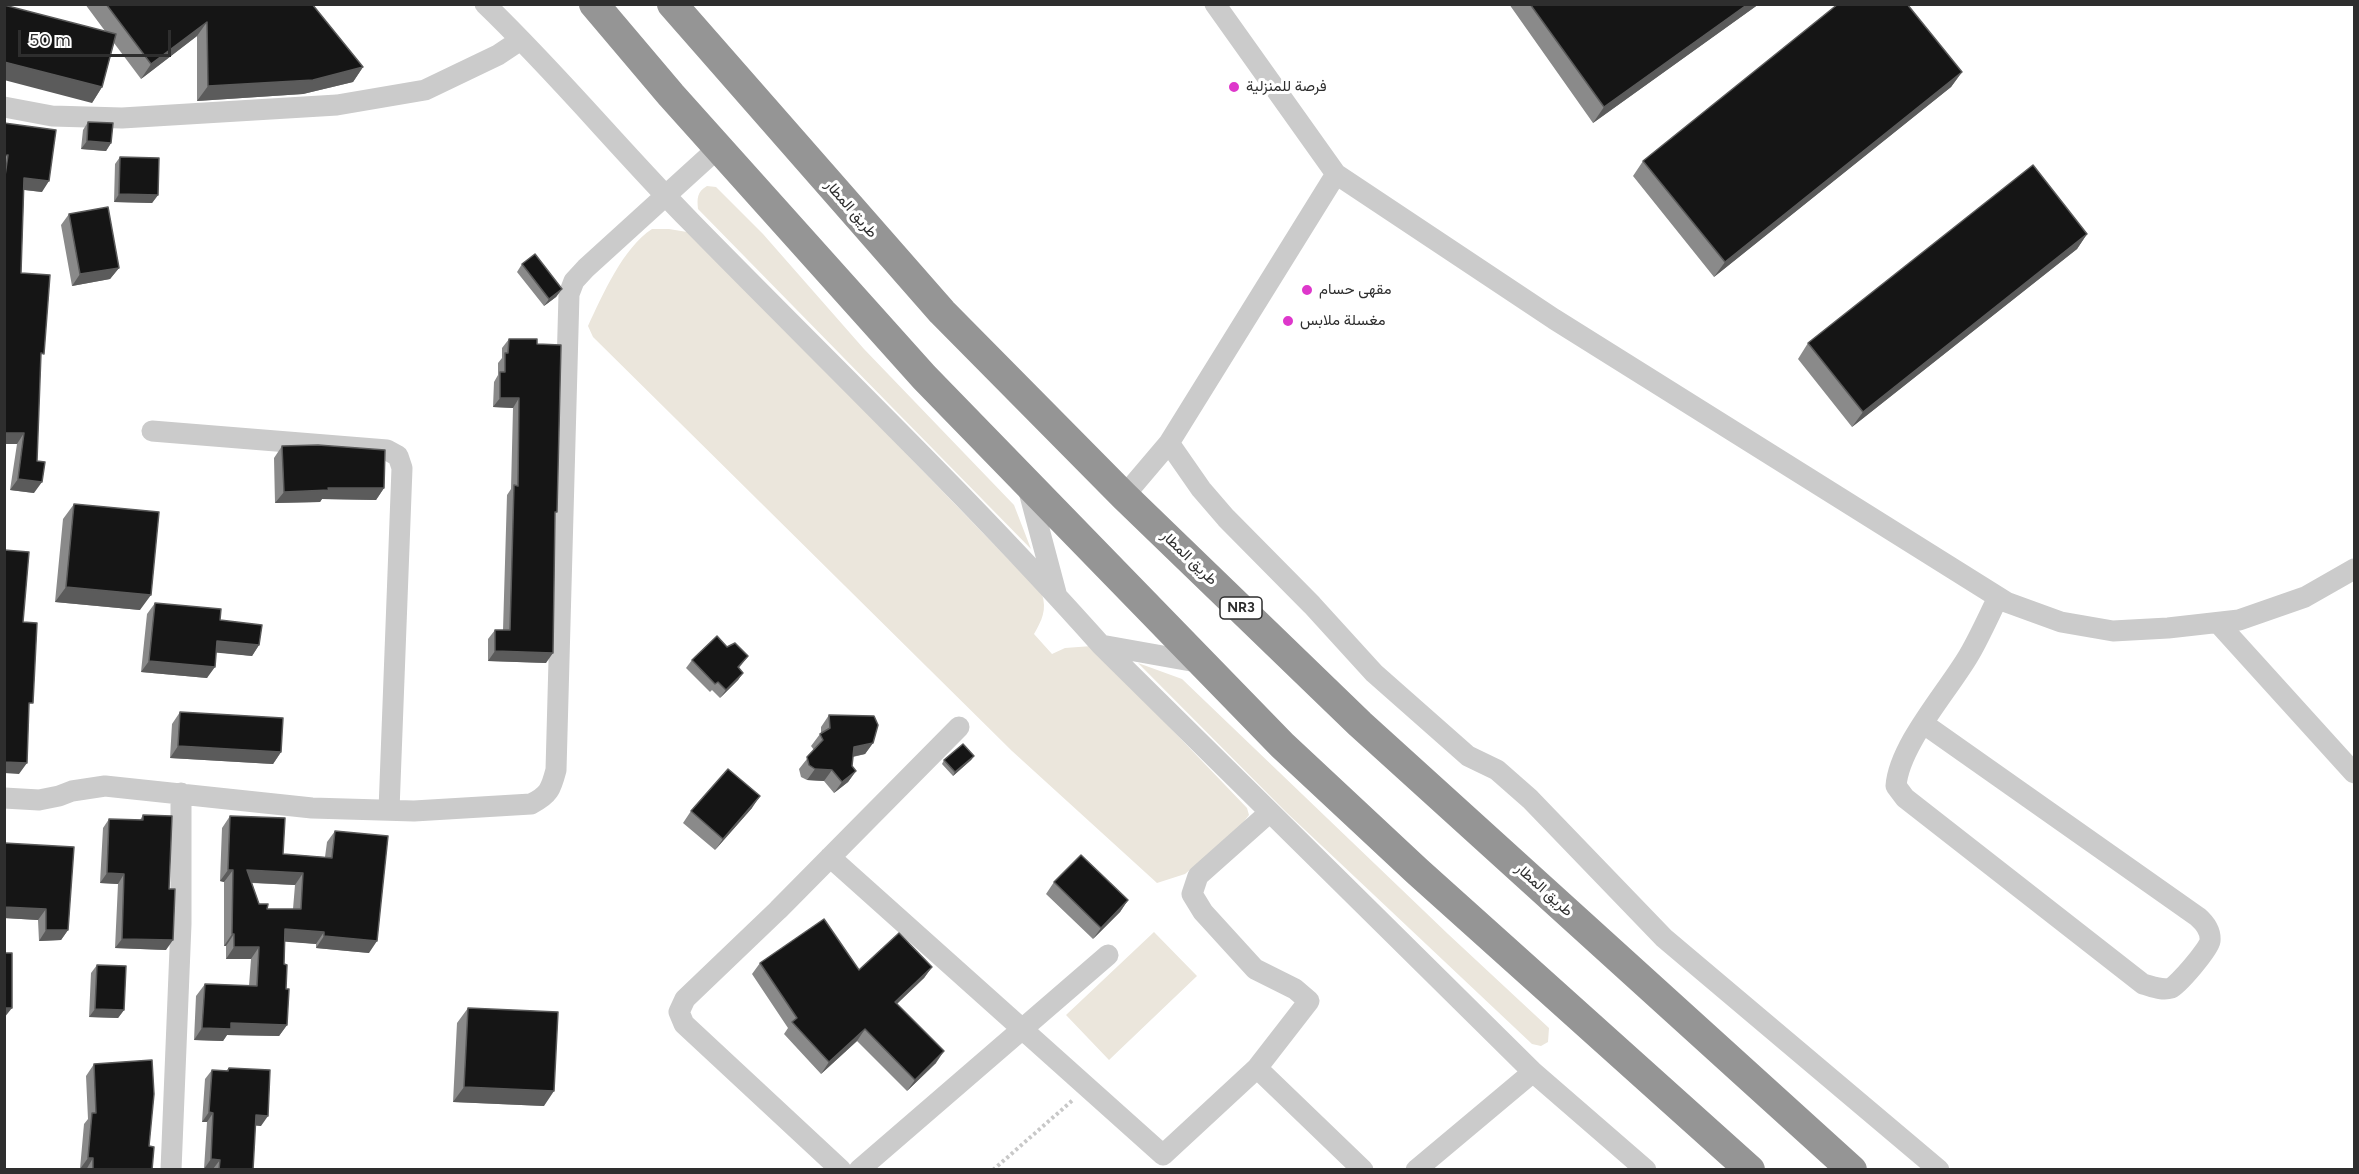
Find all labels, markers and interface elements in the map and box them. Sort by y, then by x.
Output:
scale bar [21,18,174,56]
text: 50 m [29,29,71,51]
place label: فرصة للمنزلية [1246,78,1327,96]
marker: فرصة للمنزلية [1227,80,1241,94]
street label: طريق المطار [821,176,881,242]
place label: مقهى حسام [1319,281,1392,299]
marker: مقهى حسام [1300,283,1314,297]
place label: مغسلة ملابس [1300,312,1386,330]
marker: مغسلة ملابس [1281,314,1295,328]
street label: طريق المطار [1157,527,1221,589]
road number: NR3 [1220,597,1262,619]
street label: طريق المطار [1512,860,1576,920]

